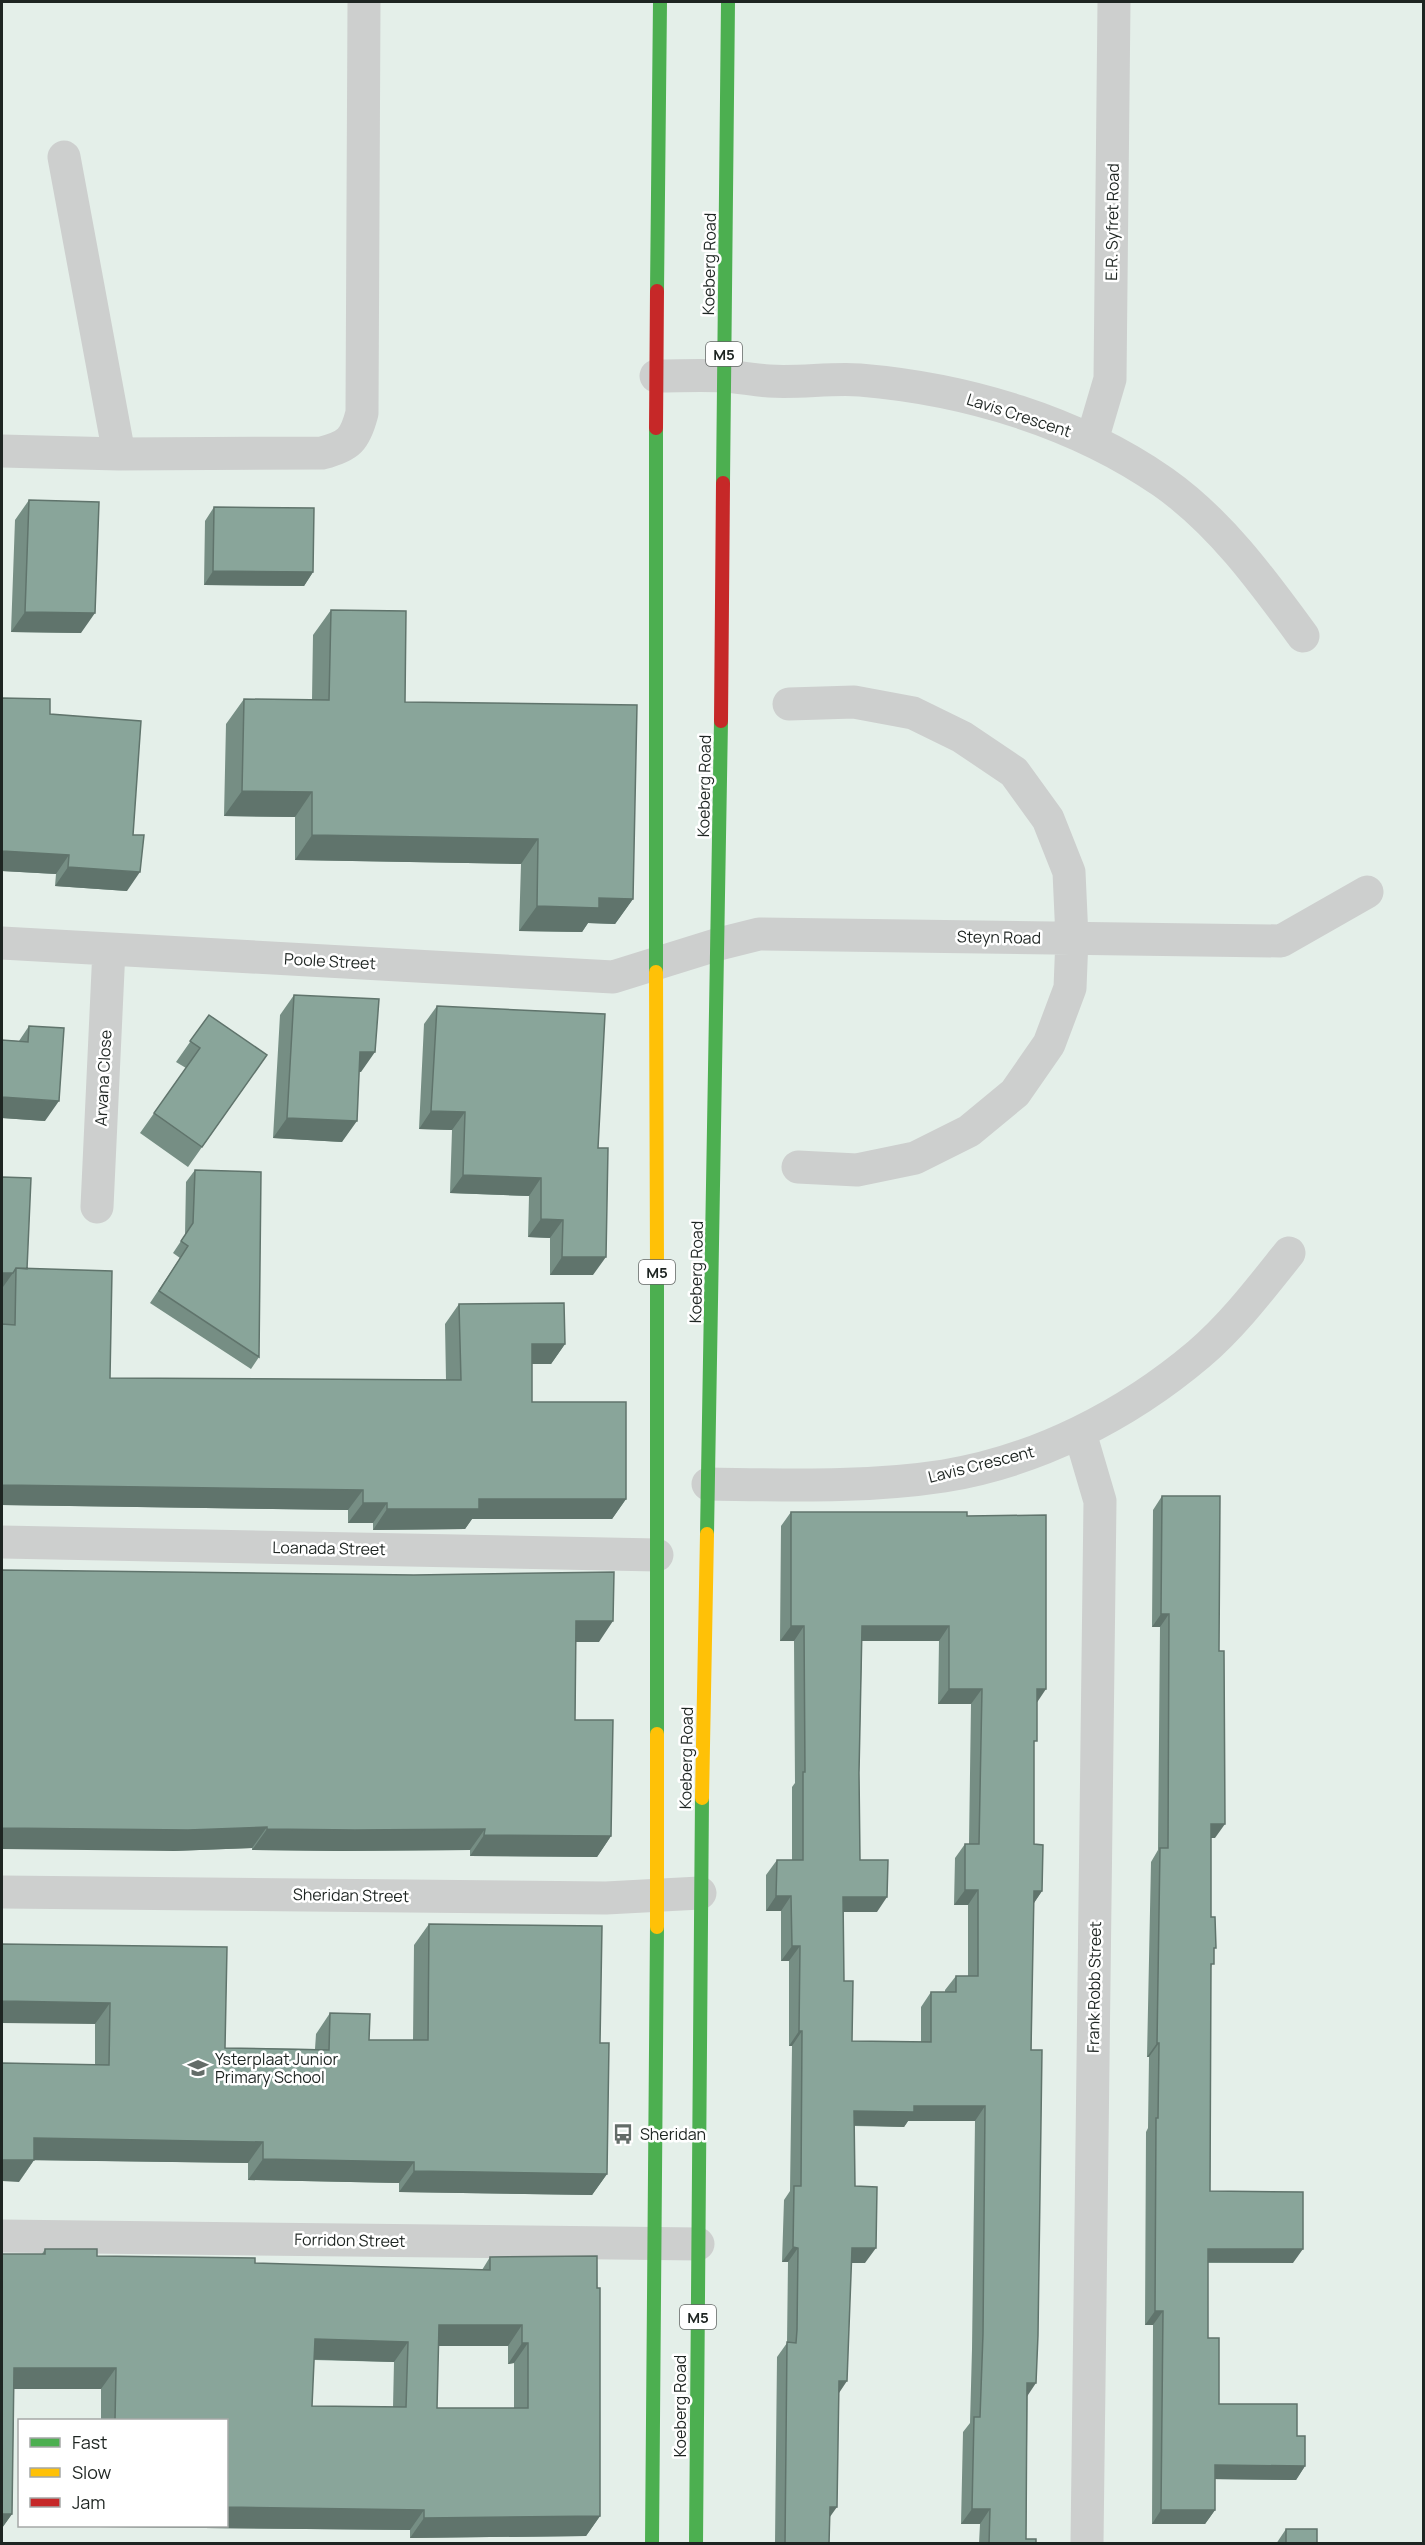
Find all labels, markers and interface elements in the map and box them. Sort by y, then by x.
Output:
street label: E.R. Syfret Road [1100,163,1124,281]
street label: Koeberg Road [697,213,721,315]
road number: M5 [706,342,742,366]
street label: Lavis Crescent [964,388,1074,442]
street label: Koeberg Road [692,735,716,837]
street label: Steyn Road [957,925,1041,949]
street label: Poole Street [284,948,376,974]
street label: Arvana Close [89,1029,117,1127]
street label: Koeberg Road [684,1221,708,1323]
road number: M5 [639,1260,675,1284]
street label: Lavis Crescent [926,1440,1036,1488]
street label: Loanada Street [272,1536,386,1560]
street label: Koeberg Road [674,1707,698,1809]
street label: Sheridan Street [293,1883,409,1907]
street label: Frank Robb Street [1082,1921,1106,2053]
place label: Ysterplaat Junior Primary School [215,2048,338,2088]
school or university icon: Ysterplaat Junior Primary School [186,2056,210,2080]
bus stop icon: Sheridan [611,2122,635,2146]
place label: Sheridan [640,2123,706,2145]
street label: Forridon Street [294,2228,406,2252]
road number: M5 [680,2305,716,2329]
street label: Koeberg Road [669,2355,691,2457]
legend [18,2419,228,2527]
text: Fast [72,2430,107,2454]
text: Slow [72,2460,112,2484]
text: Jam [72,2490,106,2514]

